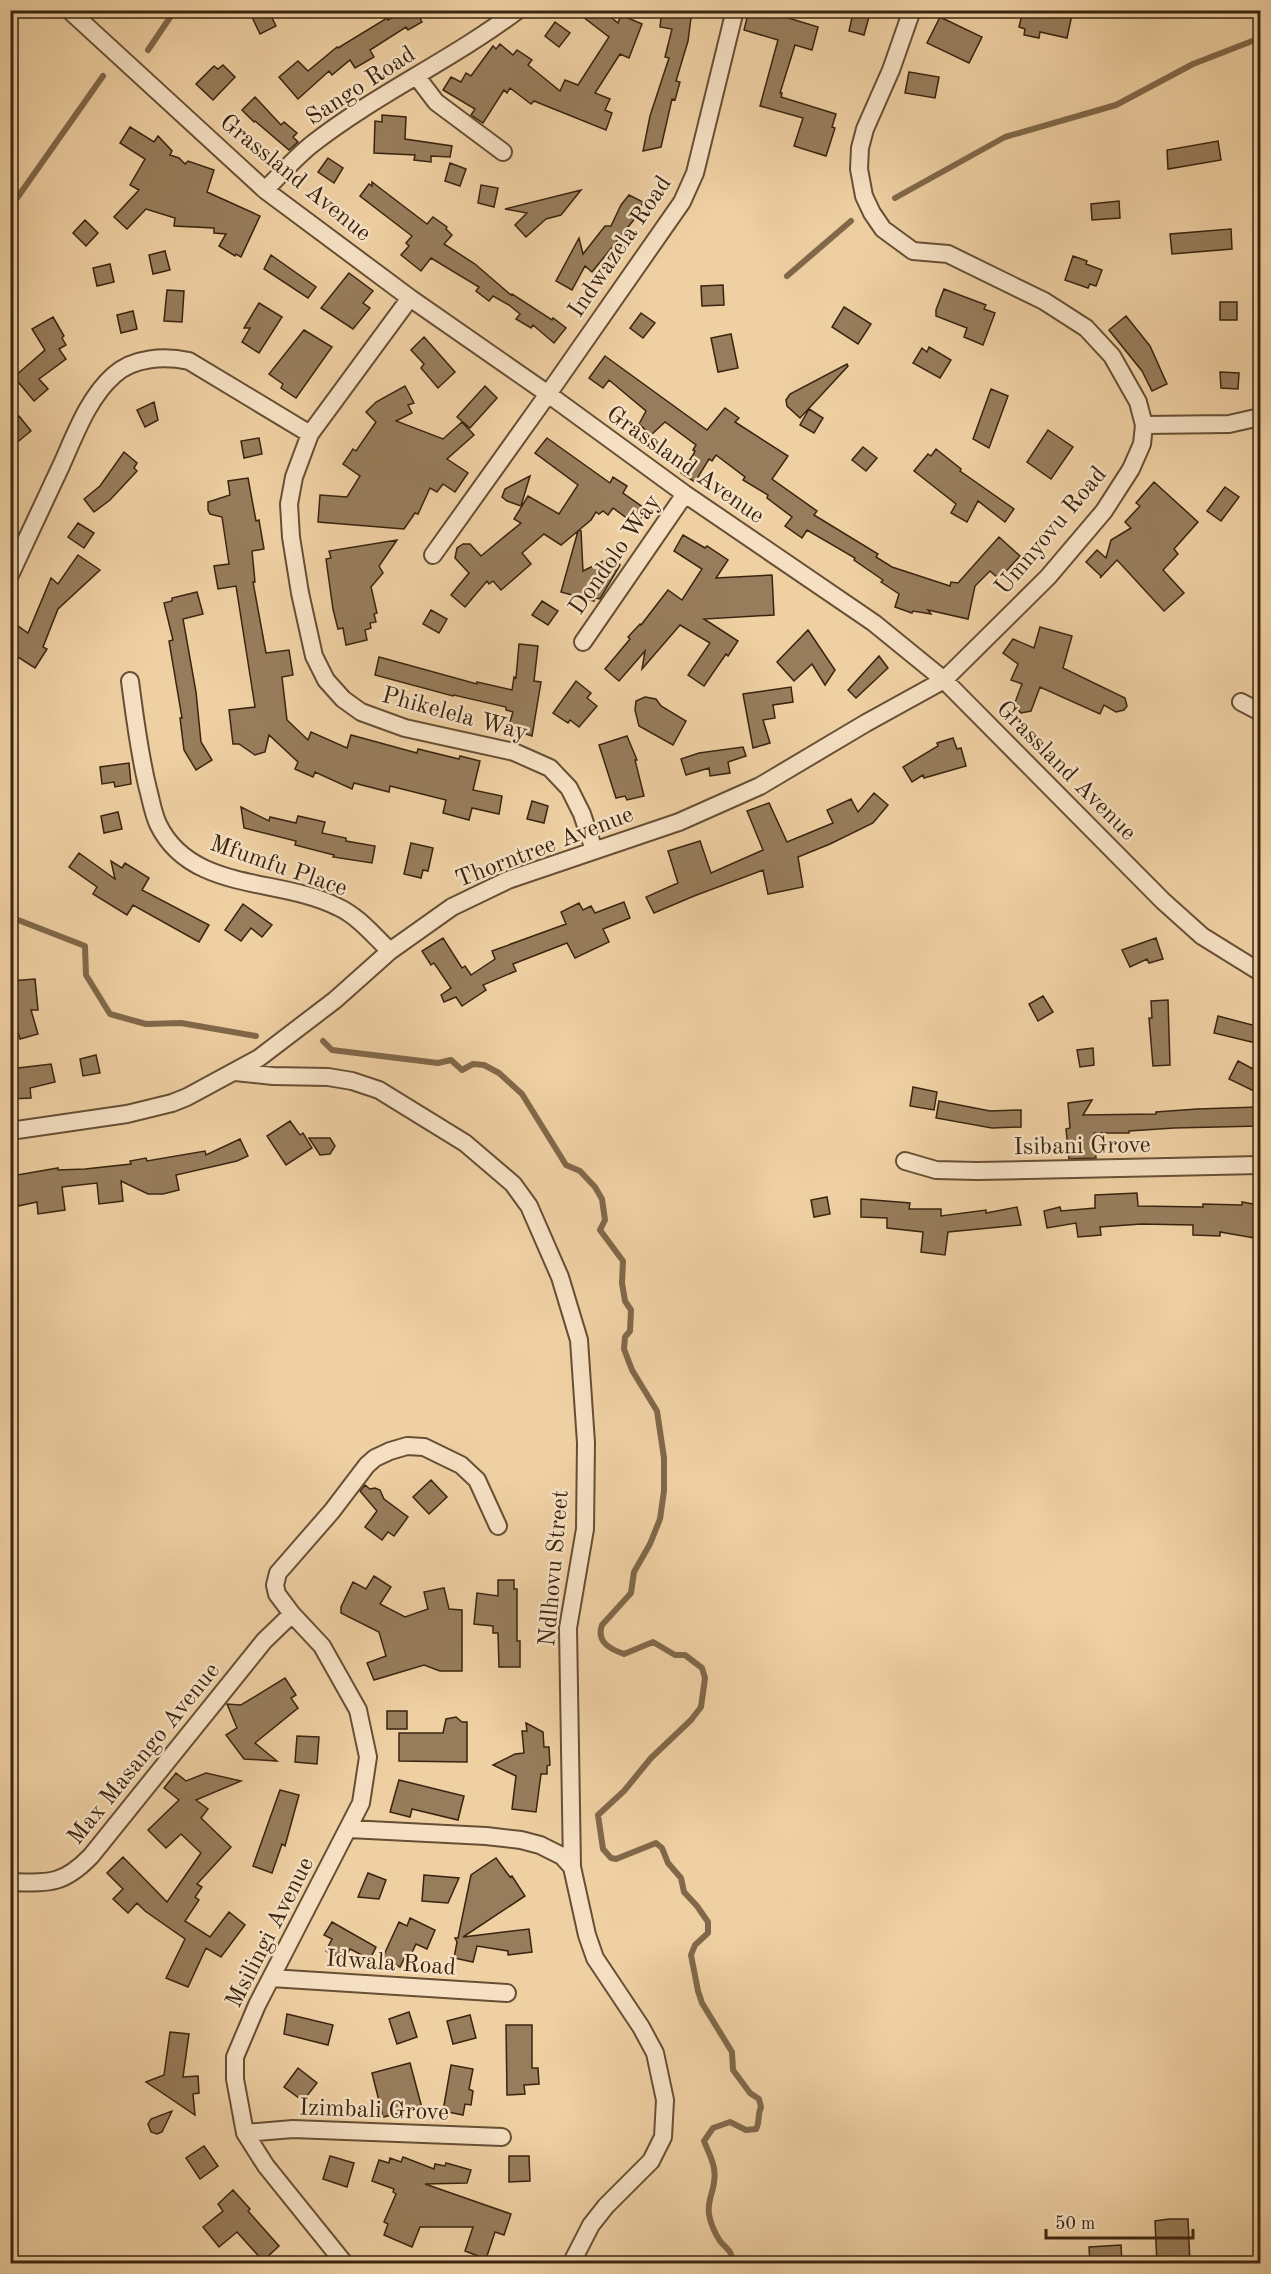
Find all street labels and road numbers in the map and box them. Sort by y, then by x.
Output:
street label: Sango Road [302,43,420,131]
street label: Grassland Avenue [215,111,375,247]
street label: Indwazela Road [565,172,677,322]
street label: Grassland Avenue [602,402,768,529]
street label: Umnyovu Road [991,463,1112,600]
street label: Dondolo Way [565,490,666,620]
street label: Phikelela Way [379,684,530,746]
street label: Grassland Avenue [991,697,1140,846]
street label: Thorntree Avenue [453,803,637,893]
street label: Mfumfu Place [207,832,350,902]
street label: Isibani Grove [1013,1134,1151,1160]
street label: Ndlhovu Street [536,1489,574,1648]
street label: Max Masango Avenue [64,1659,225,1850]
street label: Msilingi Avenue [223,1854,319,2012]
street label: Idwala Road [325,1947,457,1981]
street label: Izimbali Grove [299,2096,449,2126]

